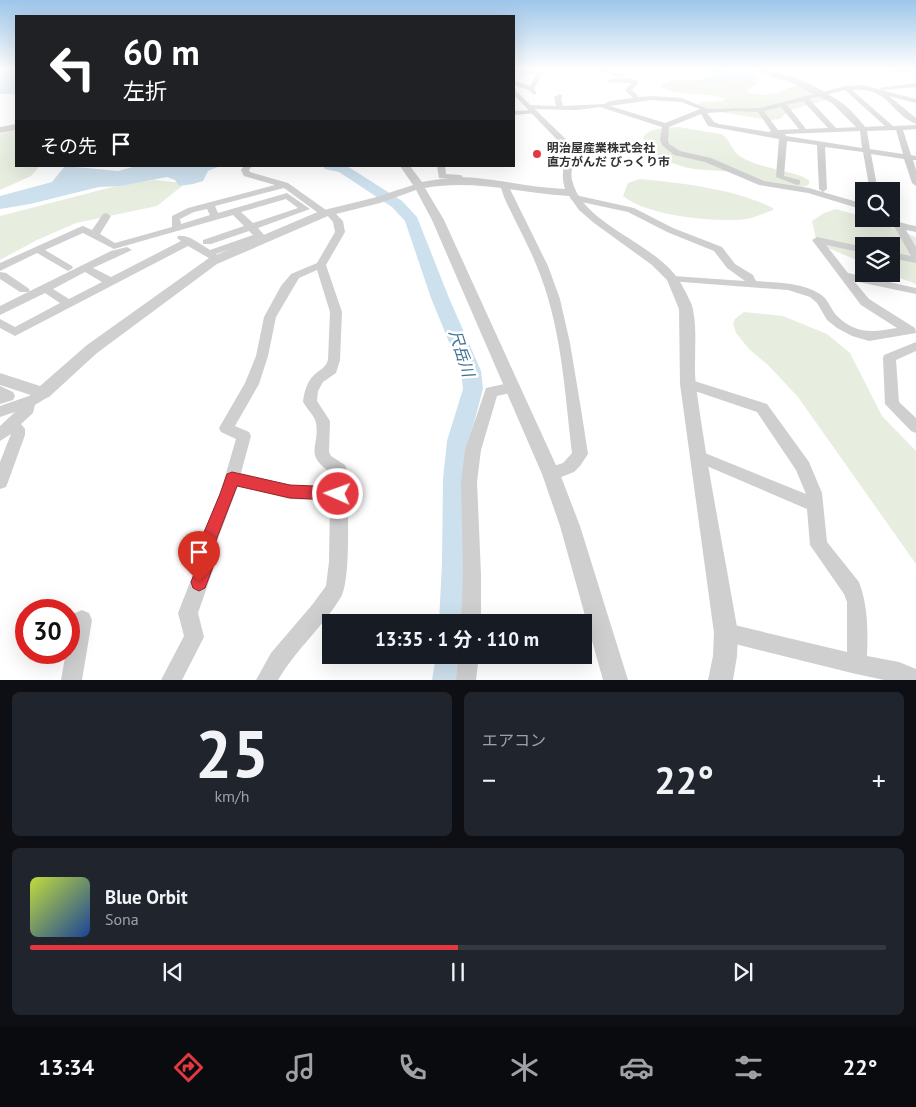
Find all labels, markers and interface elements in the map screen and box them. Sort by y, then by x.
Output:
text: 60 m [123,29,200,75]
icon: left [40,35,105,100]
text: 左折 [123,77,167,105]
icon: arrive [107,130,135,158]
text: その先 [40,134,97,158]
place label: 明治屋産業株式会社 直方がんだ びっくり市 [547,140,670,169]
marker: 明治屋産業株式会社 直方がんだ びっくり市 [531,148,543,160]
map controls [855,182,900,282]
button: search [855,182,900,227]
button: layers [855,237,900,282]
water label: 尺岳川 [445,327,480,381]
position arrow [311,467,363,519]
pin [178,531,220,582]
icon: arrive [185,538,213,566]
speed limit sign: 30 [15,599,80,664]
text: 13:35 · 1 分 · 110 m [375,627,539,651]
text: 25 [195,711,269,795]
text: エアコン [482,730,546,750]
text: 22° [654,755,714,804]
text: − [482,761,496,798]
text: + [872,761,886,798]
text: km/h [214,786,250,806]
text: Blue Orbit [105,885,188,909]
text: Sona [105,909,139,929]
icon: previous [159,958,187,986]
icon: pause [444,958,472,986]
icon: next [729,958,757,986]
icon: directions [171,1050,206,1085]
icon: music [283,1050,318,1085]
icon: phone [395,1050,430,1085]
icon: climate [507,1050,542,1085]
icon: car [619,1050,654,1085]
icon: filters [731,1050,766,1085]
text: 13:34 [38,1053,94,1081]
text: 22° [843,1053,877,1081]

